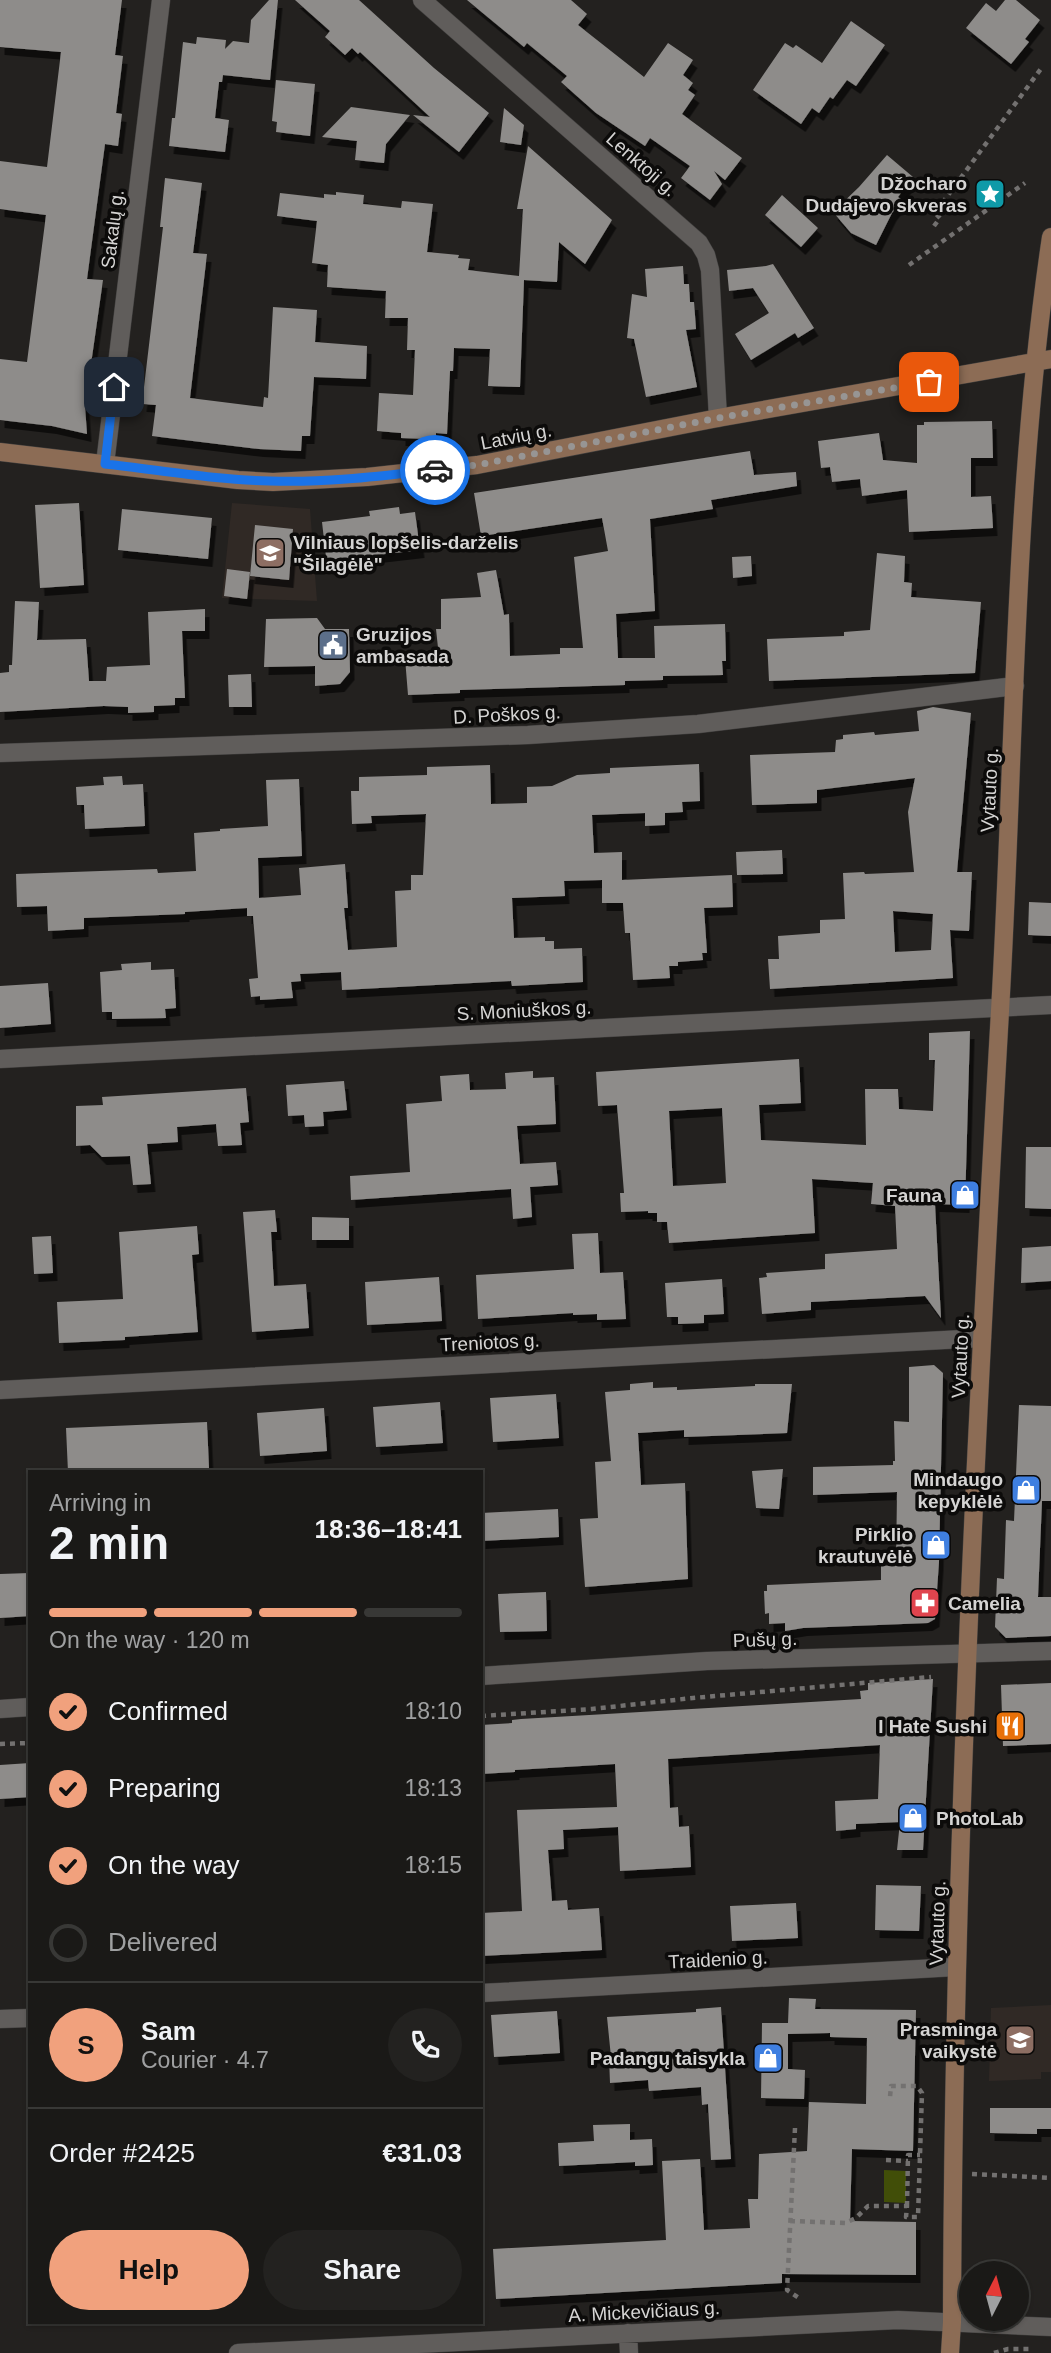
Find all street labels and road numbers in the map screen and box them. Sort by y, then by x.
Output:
street label: Lenktoji g. [602,128,681,201]
street label: Sakalų g. [97,188,128,270]
street label: Latvių g. [479,419,553,454]
street label: D. Poškos g. [453,701,561,728]
street label: Vytauto g. [977,747,1002,833]
street label: S. Moniuškos g. [456,996,592,1025]
street label: Vytauto g. [948,1313,973,1399]
street label: Treniotos g. [440,1329,540,1356]
street label: Pušų g. [732,1628,798,1651]
street label: Vytauto g. [926,1880,949,1966]
street label: Traidenio g. [668,1946,768,1973]
street label: A. Mickevičiaus g. [568,2297,720,2326]

